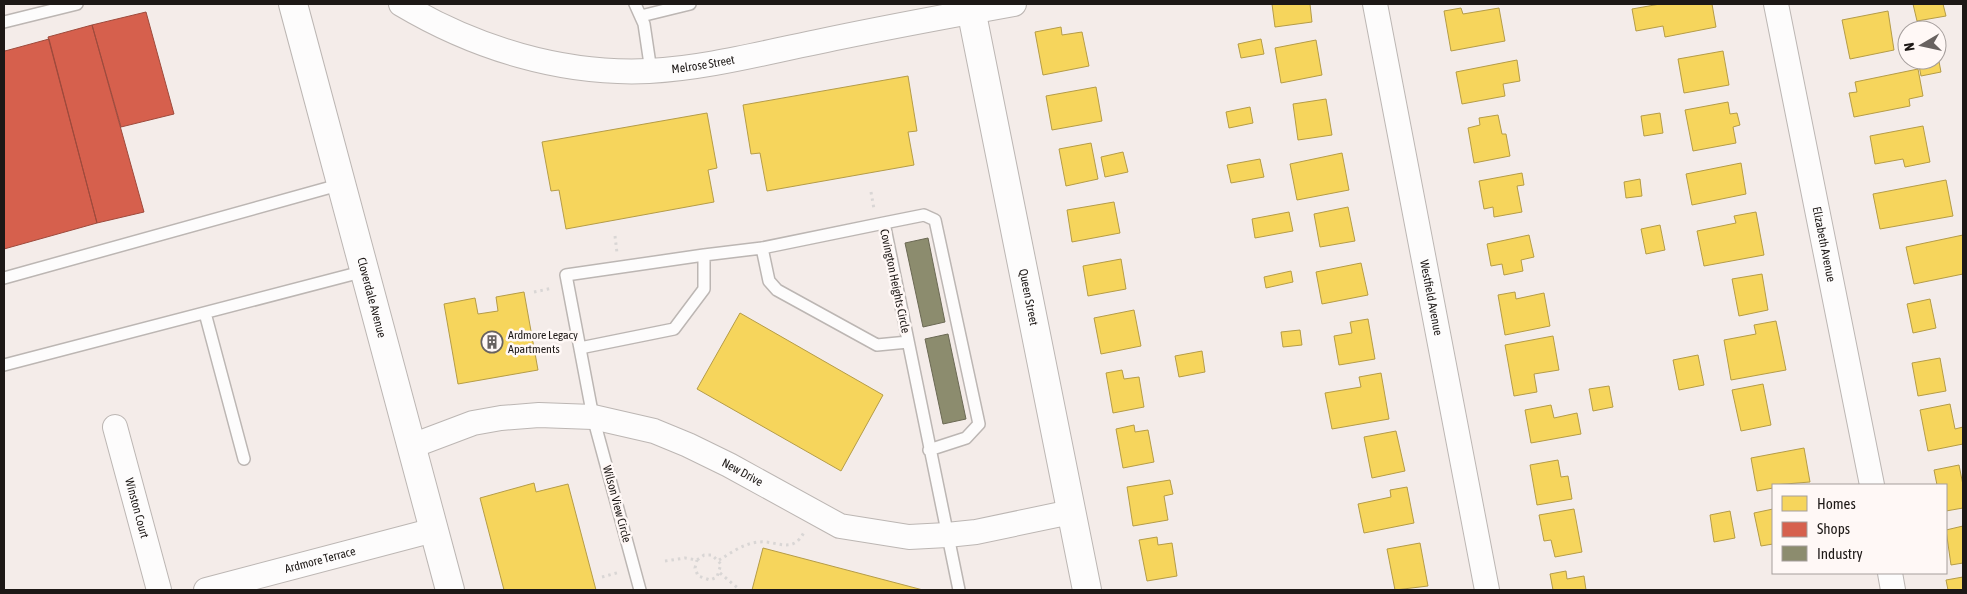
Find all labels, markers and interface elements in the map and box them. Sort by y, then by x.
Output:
north arrow [1897,20,1947,70]
text: N [1901,42,1918,52]
street label: Melrose Street [671,52,736,76]
street label: Elizabeth Avenue [1810,205,1838,283]
street label: Covington Heights Circle [877,228,913,334]
street label: Cloverdale Avenue [354,256,389,339]
street label: Westfield Avenue [1417,259,1445,337]
street label: Queen Street [1016,268,1041,327]
place label: Ardmore Legacy Apartments [508,328,578,356]
building icon: Ardmore Legacy Apartments [480,330,504,354]
street label: New Drive [720,456,765,489]
street label: Wilson View Circle [600,464,634,544]
street label: Winston Court [122,476,152,540]
legend [1772,484,1947,574]
text: Homes [1817,495,1856,512]
text: Shops [1817,520,1850,537]
street label: Ardmore Terrace [283,544,357,576]
text: Industry [1817,545,1863,562]

